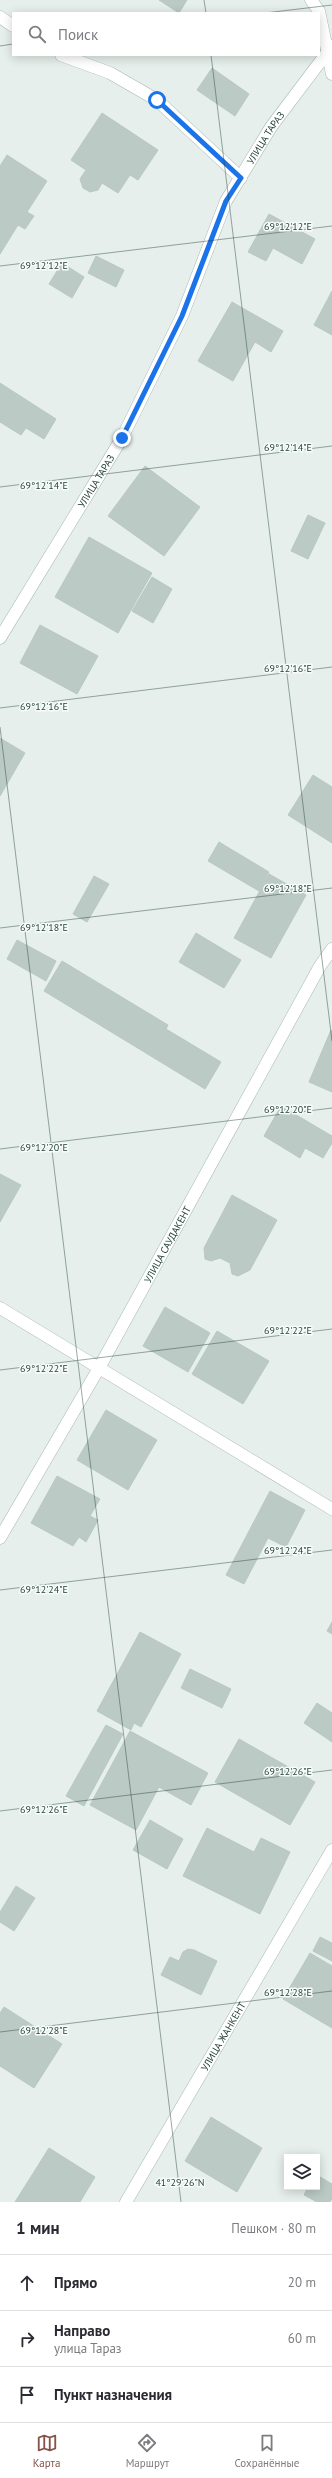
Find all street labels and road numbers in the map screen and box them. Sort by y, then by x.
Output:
street label: УЛИЦА ТАРАЗ [244,109,287,166]
street label: УЛИЦА ТАРАЗ [75,452,117,510]
street label: УЛИЦА САУДАКЕНТ [141,1203,194,1285]
street label: УЛИЦА ЖАНКЕНТ [198,1999,249,2073]

